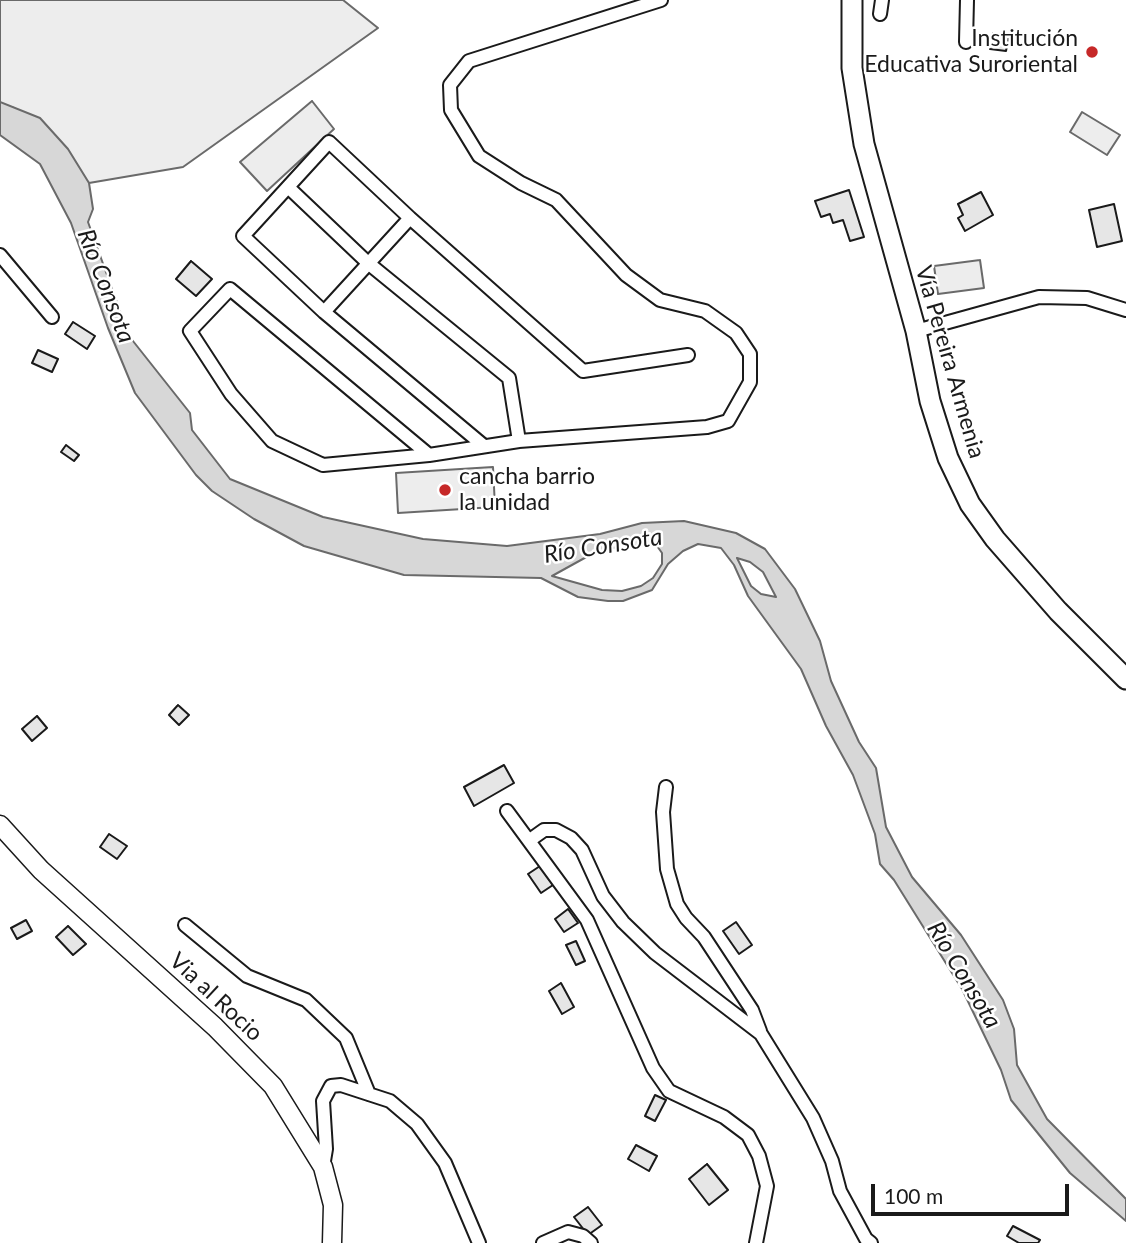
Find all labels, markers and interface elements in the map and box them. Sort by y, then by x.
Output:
place label: Institución Educativa Suroriental [864,25,1078,79]
marker: Institución Educativa Suroriental [1084,44,1100,60]
water label: Río Consota [71,225,141,347]
street label: Vía Pereira Armenia [909,263,991,461]
place label: cancha barrio la unidad [459,463,595,517]
marker: cancha barrio la unidad [437,482,453,498]
water label: Río Consota [542,522,664,570]
water label: Río Consota [921,916,1007,1034]
street label: Via al Rocio [164,947,268,1047]
scale bar [874,1170,1072,1214]
text: 100 m [884,1183,943,1208]

